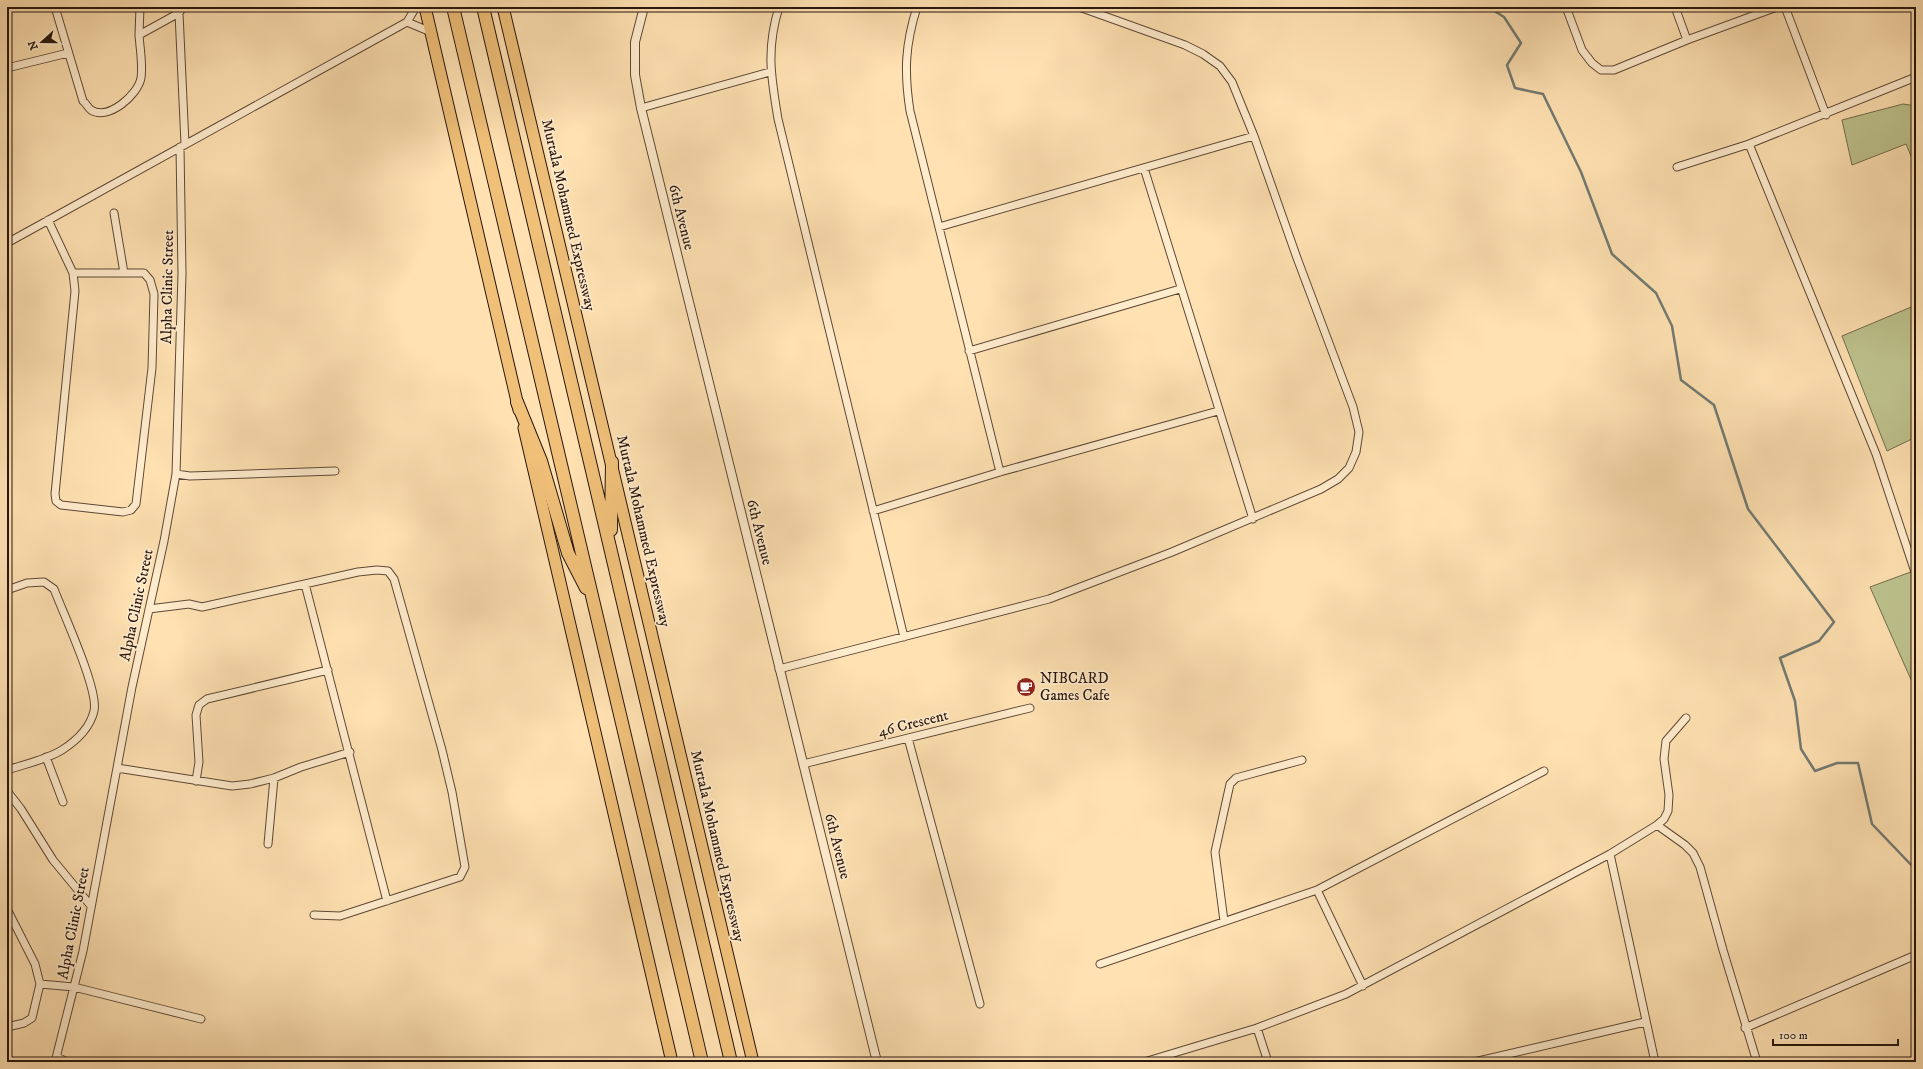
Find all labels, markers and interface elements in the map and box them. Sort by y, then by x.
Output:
north arrow [22,22,62,62]
text: N [25,39,42,52]
street label: Murtala Mohammed Expressway [537,117,600,314]
street label: 6th Avenue [664,182,699,252]
street label: Alpha Clinic Street [157,230,178,344]
street label: Murtala Mohammed Expressway [612,433,675,630]
street label: 6th Avenue [742,497,777,567]
street label: Alpha Clinic Street [115,547,158,663]
place label: NIBCARD Games Cafe [1040,669,1110,705]
cafe icon: NIBCARD Games Cafe [1015,676,1037,698]
street label: 46 Crescent [876,706,950,741]
street label: Murtala Mohammed Expressway [686,748,749,945]
street label: 6th Avenue [820,811,855,881]
street label: Alpha Clinic Street [53,865,94,981]
scale bar [1773,1021,1898,1047]
text: 100 m [1779,1028,1808,1043]

